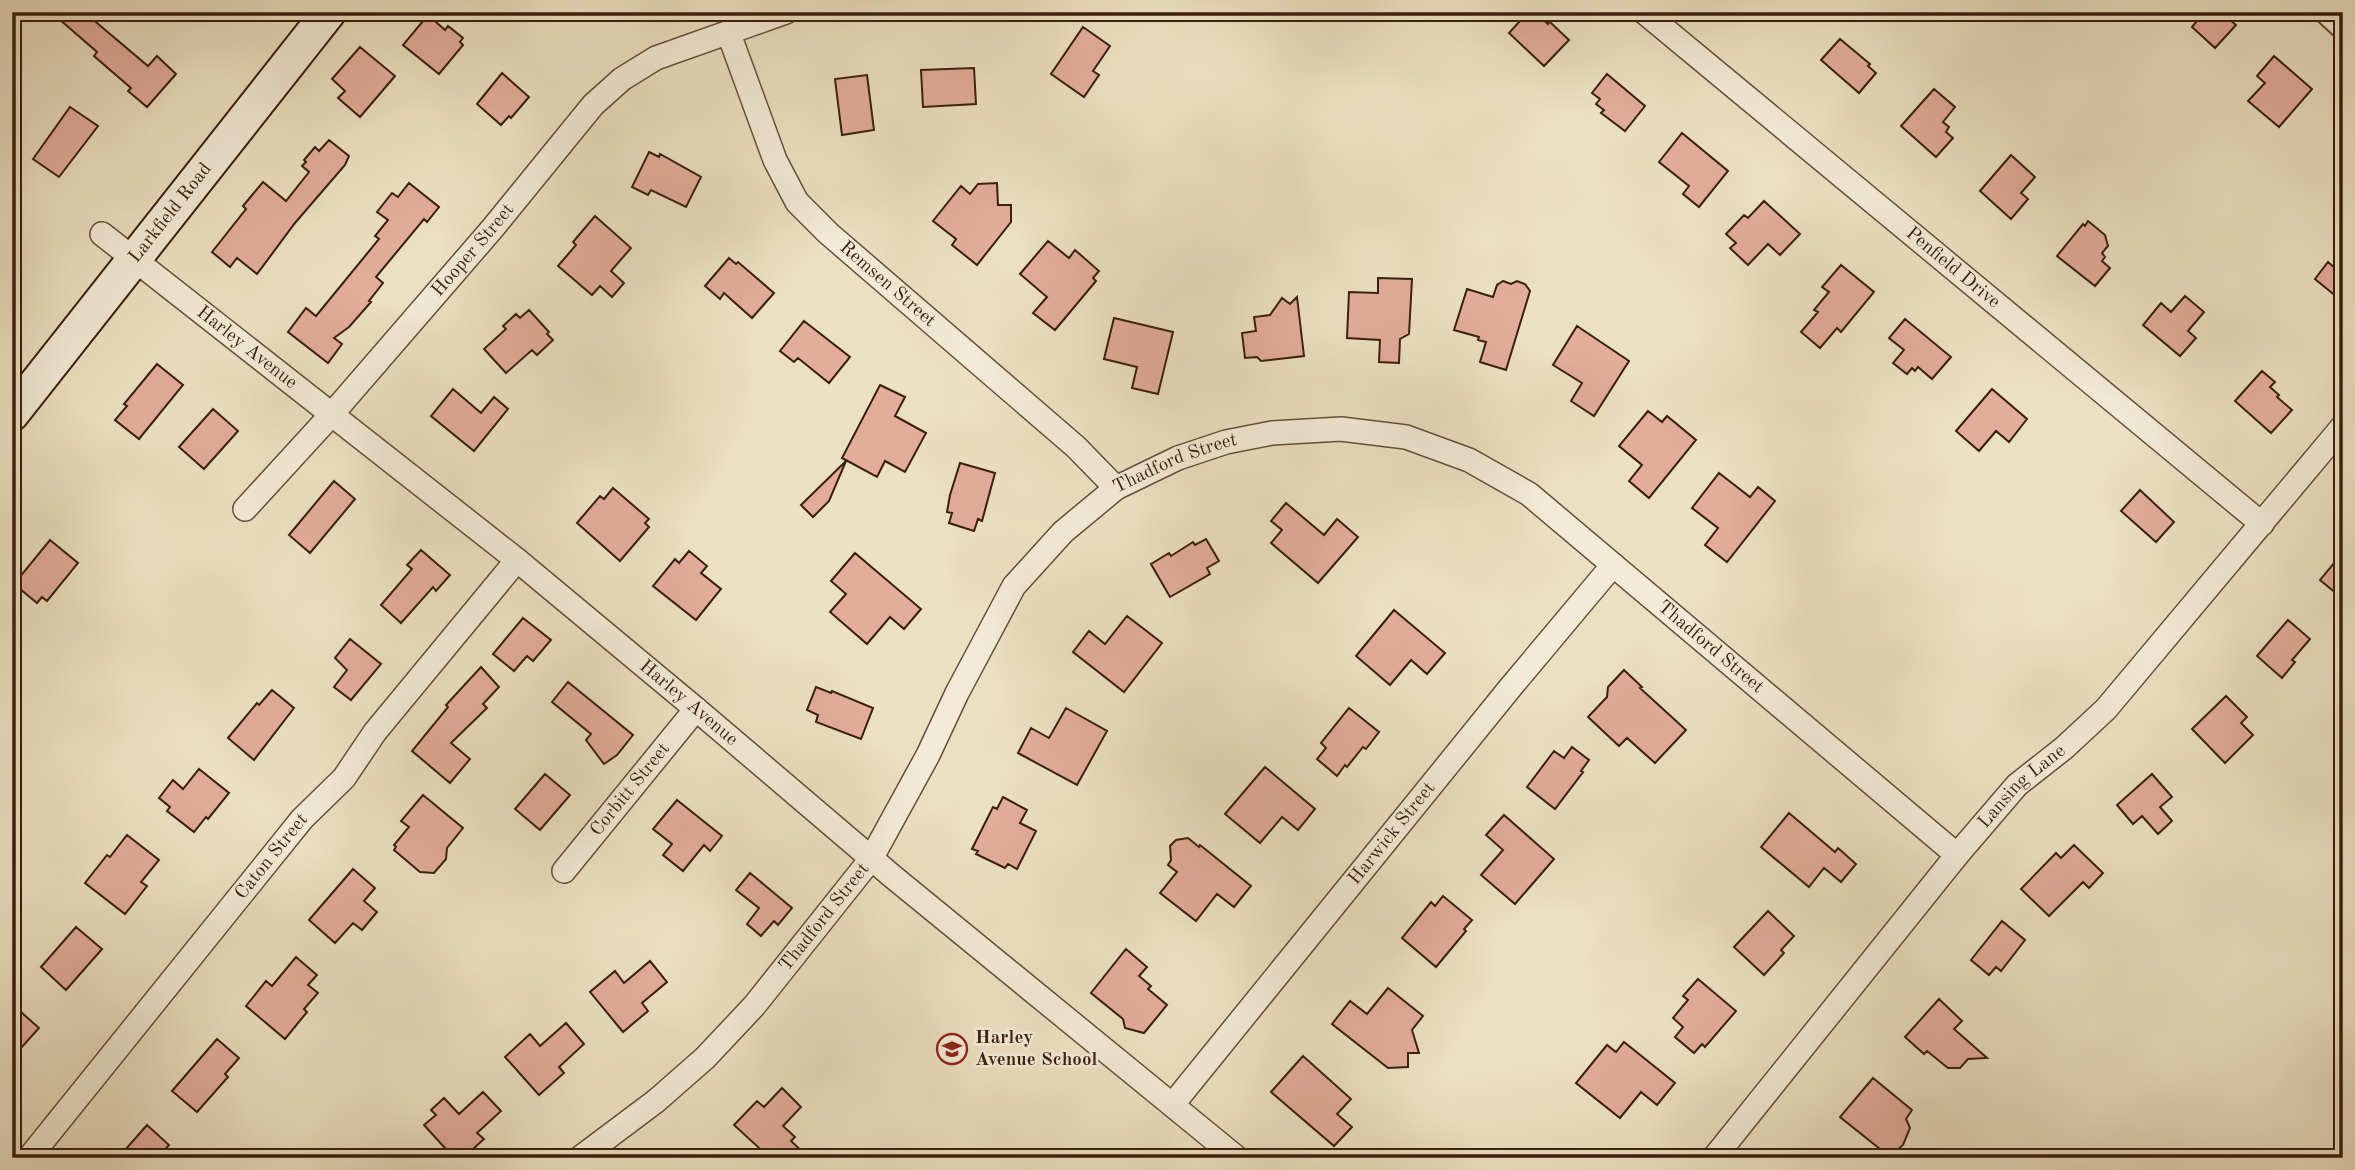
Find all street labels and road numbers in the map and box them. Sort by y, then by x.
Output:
street label: Larkfield Road [125,159,216,267]
street label: Hooper Street [428,200,518,301]
street label: Penfield Drive [1902,224,2003,312]
street label: Remsen Street [836,238,939,331]
street label: Harley Avenue [193,303,300,393]
street label: Thadford Street [1110,431,1239,497]
street label: Thadford Street [1654,597,1767,697]
street label: Harley Avenue [636,657,741,750]
street label: Corbitt Street [587,739,674,840]
street label: Lansing Lane [1975,741,2069,832]
street label: Harwick Street [1345,779,1439,889]
street label: Caton Street [232,810,311,903]
street label: Thadford Street [776,860,873,975]

